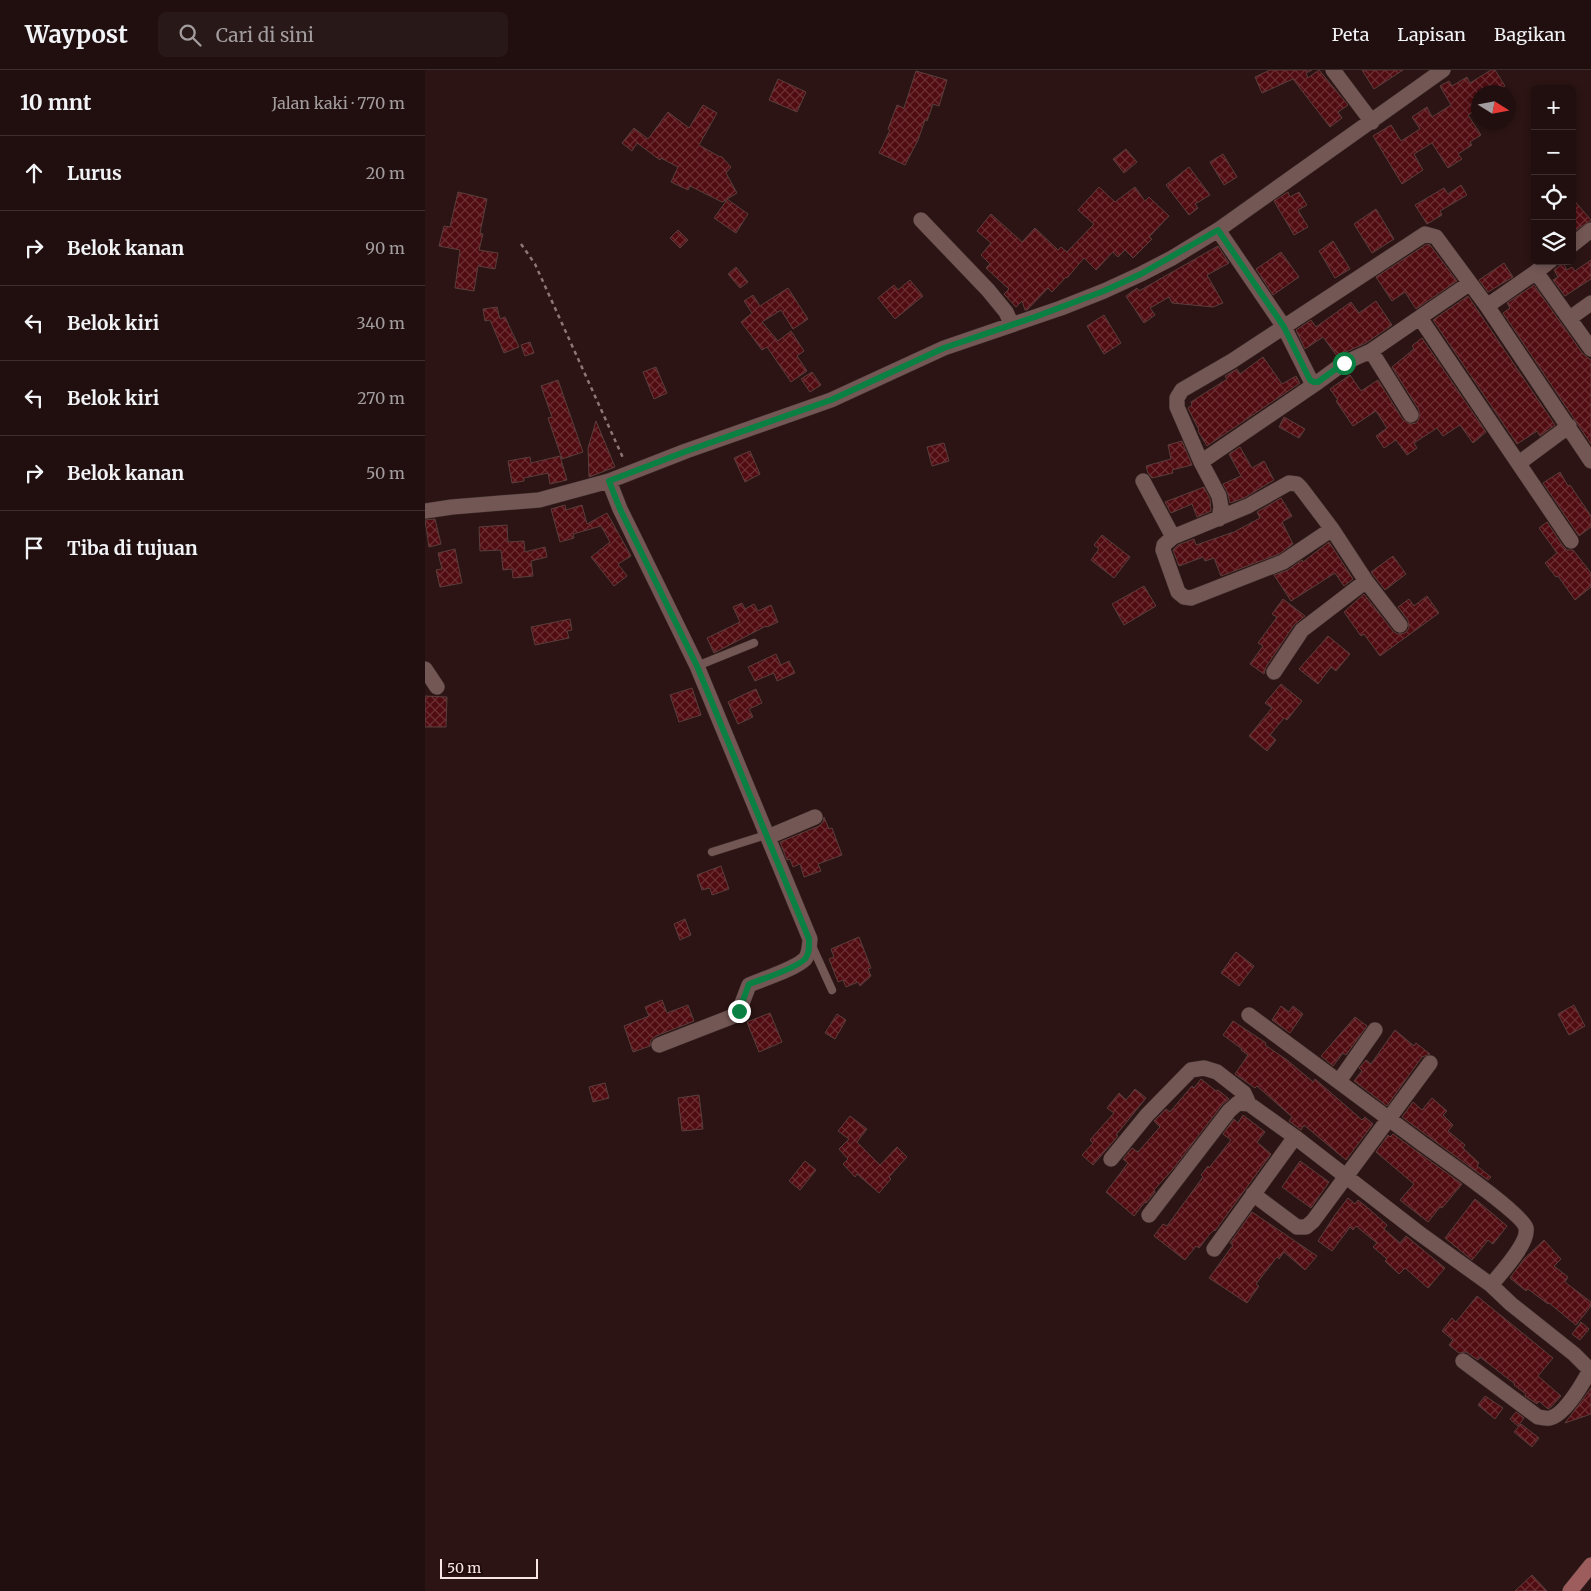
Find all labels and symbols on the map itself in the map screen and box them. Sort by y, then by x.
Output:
north arrow [1471,85,1516,130]
route start [1333,352,1356,375]
route end [728,1000,751,1023]
scale bar [440,1556,537,1579]

